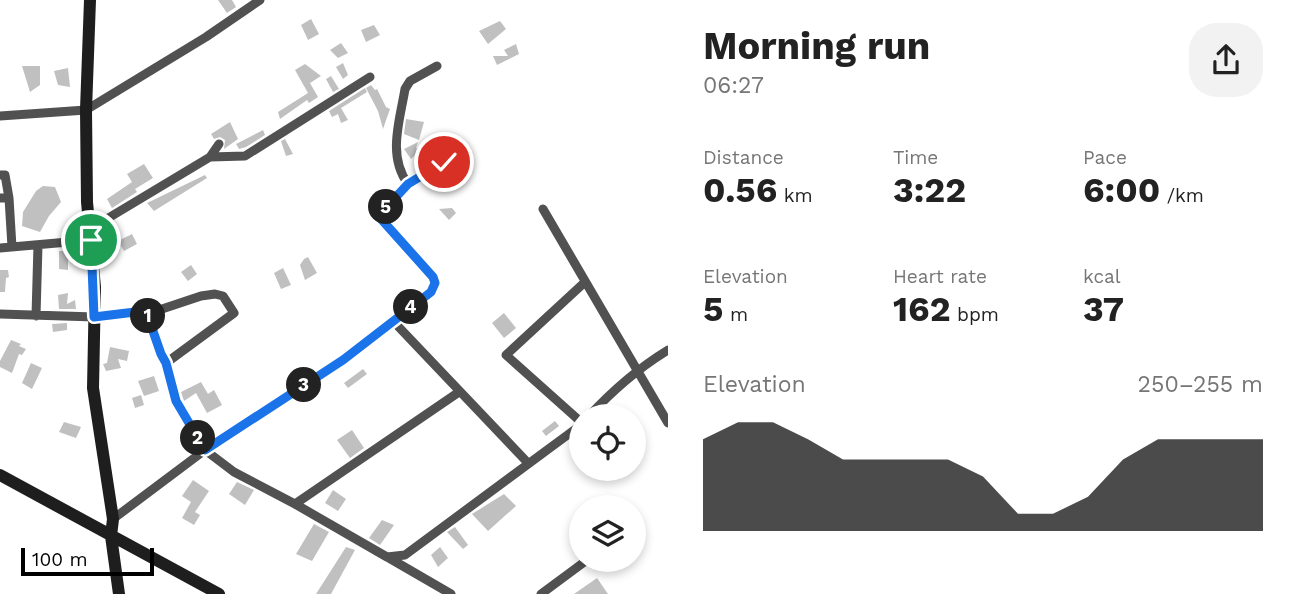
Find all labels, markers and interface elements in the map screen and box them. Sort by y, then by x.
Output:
button: share [1189,23,1263,97]
text: Morning run [703,24,930,68]
text: 06:27 [703,72,764,99]
pin [414,132,474,192]
icon: check [425,143,463,181]
text: Distance [703,146,784,169]
text: Time [893,146,938,169]
text: Pace [1083,146,1127,169]
text: 0.56 [703,169,777,211]
text: 3:22 [893,169,966,211]
text: 6:00 [1083,169,1160,211]
text: km [777,184,813,207]
text: /km [1160,184,1204,207]
pin: 5 [368,190,404,224]
text: 5 [380,195,391,218]
pin [61,210,121,270]
icon: arrive [72,221,110,259]
text: Elevation [703,265,788,288]
text: Heart rate [893,265,987,288]
text: kcal [1083,265,1121,288]
text: 5 [703,288,723,330]
text: 162 [893,288,951,330]
text: 37 [1083,288,1124,330]
pin: 4 [394,290,428,324]
text: 4 [404,295,417,318]
pin: 1 [130,298,166,334]
text: m [723,303,748,326]
text: bpm [951,303,999,326]
text: 1 [143,304,152,327]
pin: 3 [286,368,322,402]
text: Elevation [703,371,806,398]
text: 250–255 m [1138,371,1263,398]
text: 3 [298,373,309,396]
map controls [569,404,646,572]
button: locate [569,404,646,481]
pin: 2 [180,420,216,456]
text: 2 [192,426,203,449]
button: layers [569,495,646,572]
scale bar [21,545,154,577]
text: 100 m [32,548,88,571]

